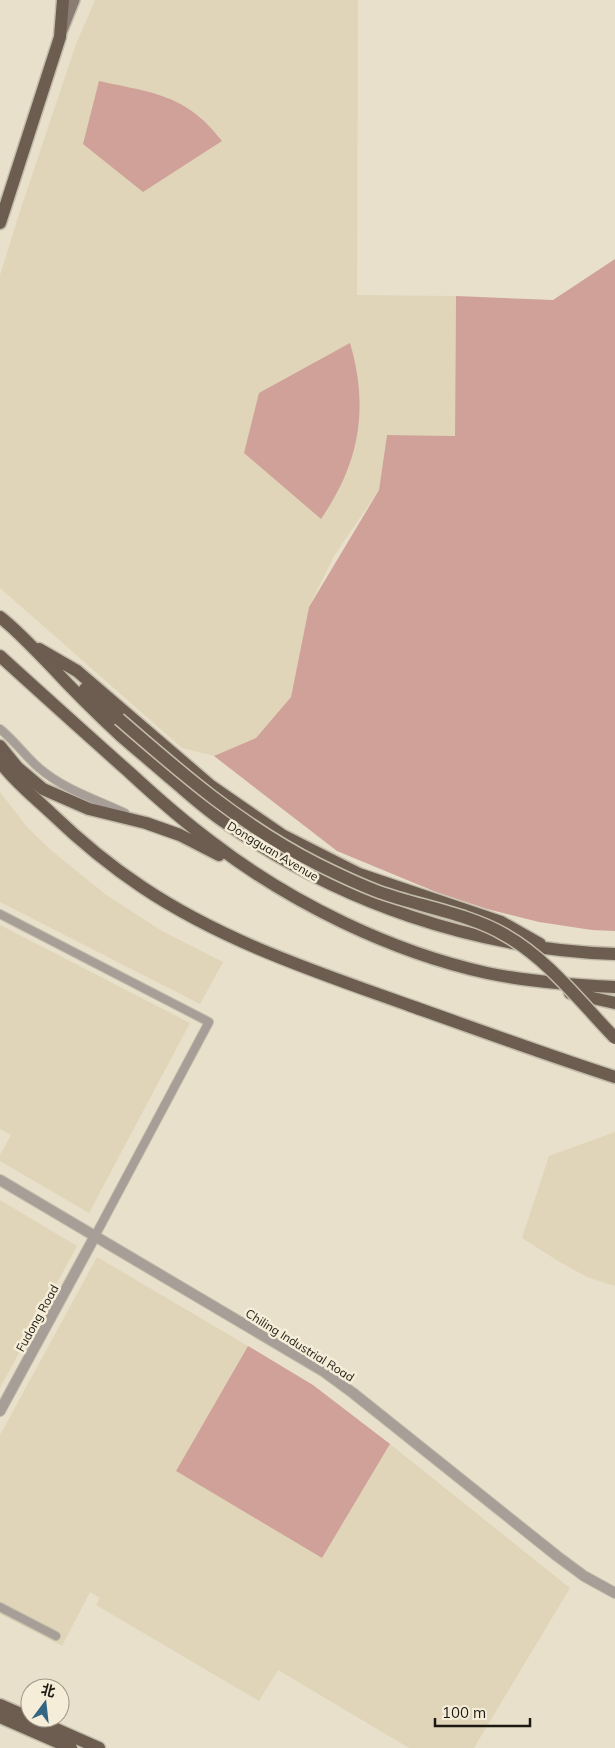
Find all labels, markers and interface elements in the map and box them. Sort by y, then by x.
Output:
street label: Dongguan Avenue [225,818,321,884]
street label: Fudong Road [12,1282,62,1354]
street label: Chiling Industrial Road [243,1305,357,1385]
north arrow [20,1678,70,1728]
text: 北 [39,1680,57,1701]
scale bar [435,1696,530,1728]
text: 100 m [442,1703,486,1722]

